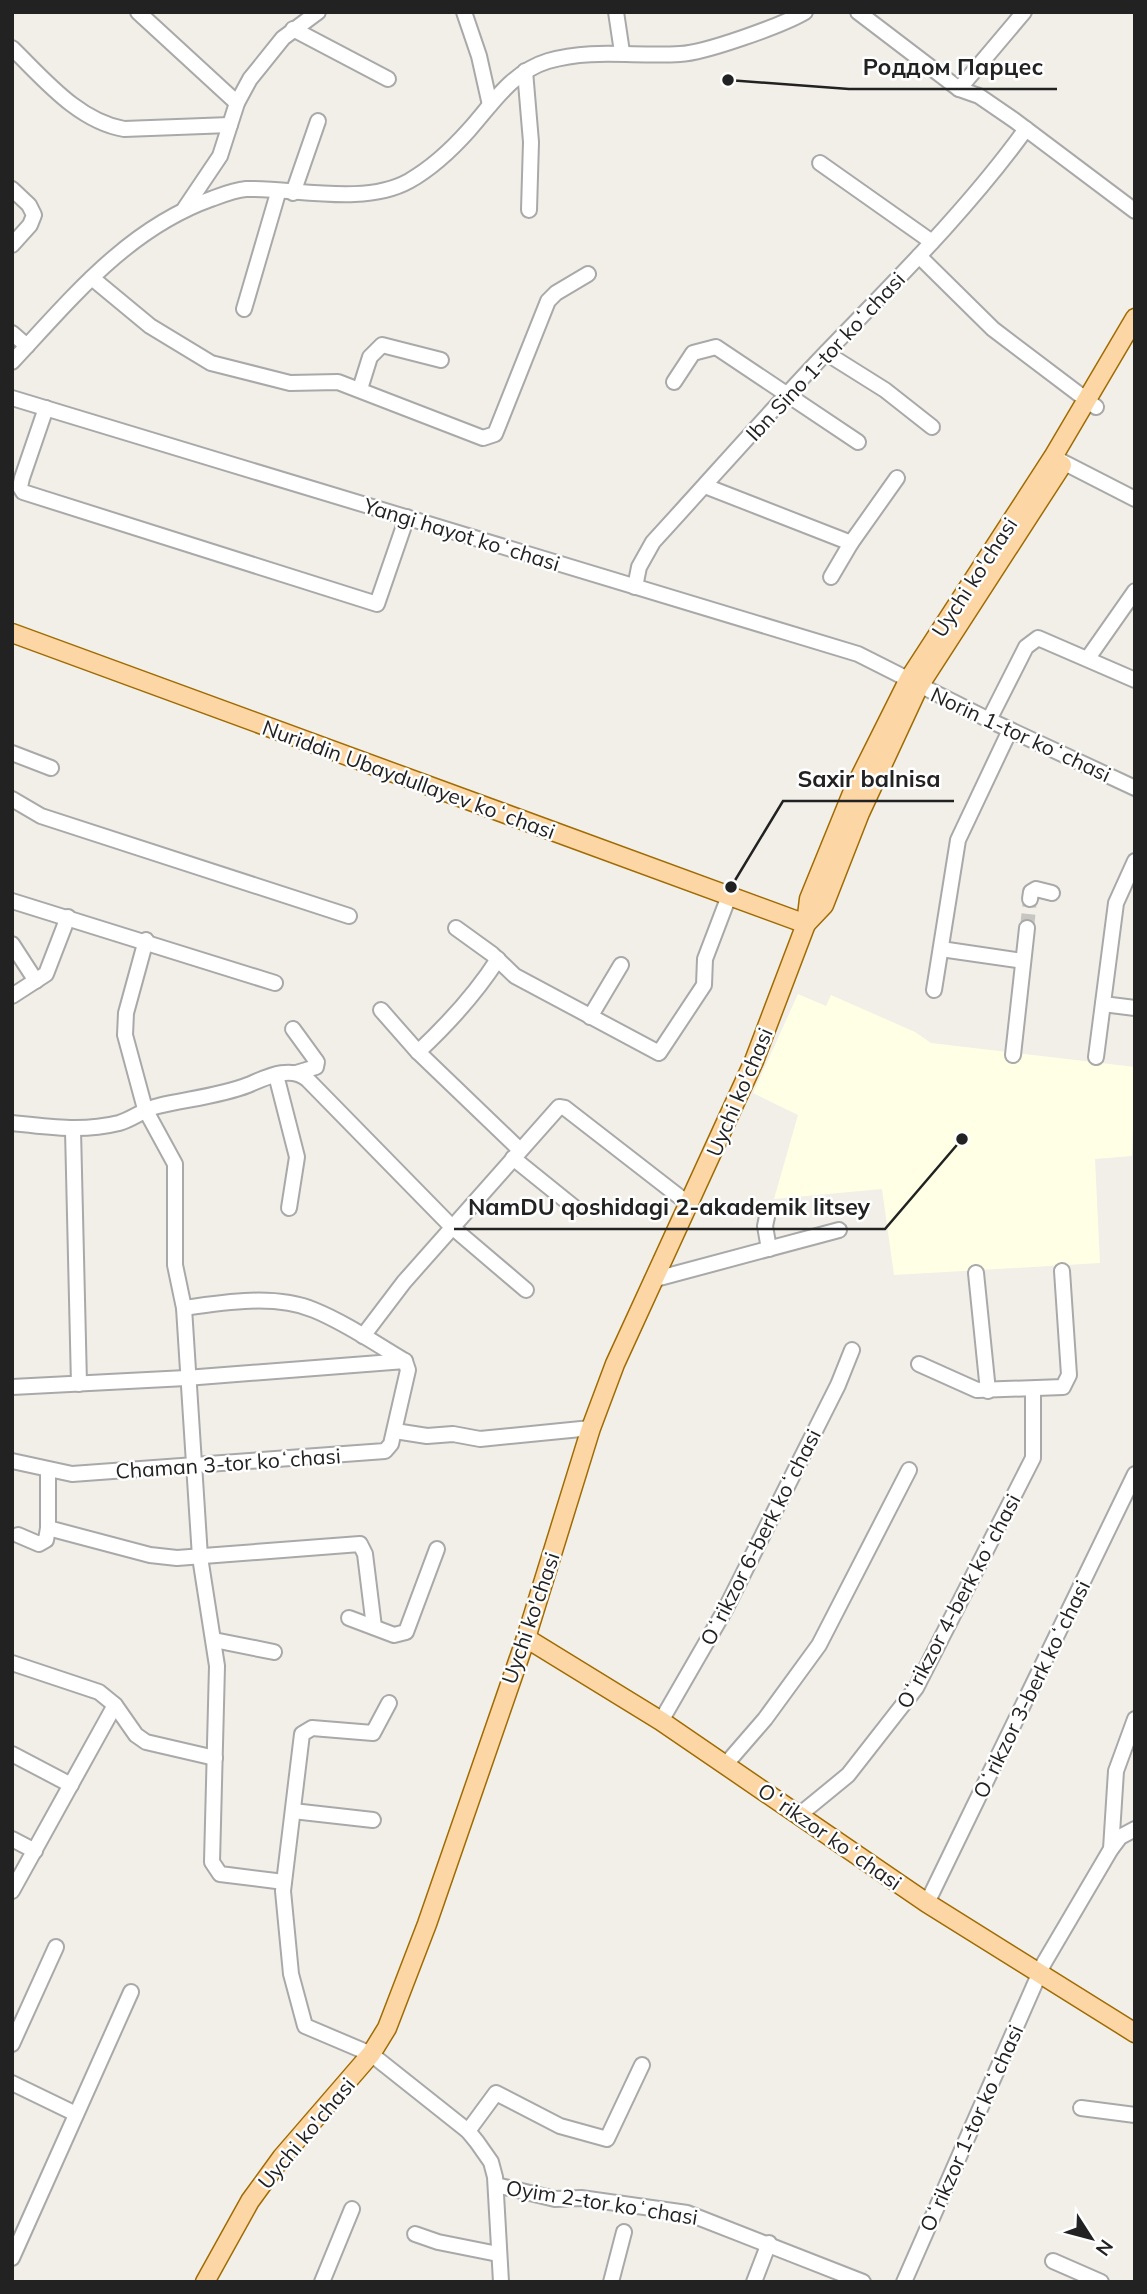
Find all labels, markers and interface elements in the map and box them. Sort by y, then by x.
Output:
callout: Роддом Парцес [849,45,1057,89]
text: Роддом Парцес [863,52,1043,81]
street label: Ibn Sino 1-tor koʻchasi [740,266,910,446]
street label: Yangi hayot koʻchasi [360,492,563,576]
street label: Uychi ko'chasi [926,512,1022,642]
street label: Norin 1-tor koʻchasi [927,681,1115,787]
street label: Nuriddin Ubaydullayev koʻchasi [259,714,559,844]
callout: Saxir balnisa [783,757,954,801]
text: Saxir balnisa [797,764,941,793]
street label: Uychi ko'chasi [700,1024,778,1160]
callout: NamDU qoshidagi 2-akademik litsey [454,1185,885,1229]
text: NamDU qoshidagi 2-akademik litsey [468,1192,871,1221]
street label: Oʻrikzor 6-berk koʻchasi [694,1425,826,1649]
street label: Chaman 3-tor koʻchasi [114,1442,342,1484]
street label: Oʻrikzor 4-berk koʻchasi [890,1489,1026,1713]
street label: Uychi ko'chasi [495,1549,565,1687]
street label: Oʻrikzor 3-berk koʻchasi [967,1576,1095,1802]
street label: Oʻrikzor koʻchasi [753,1777,907,1895]
street label: Oʻrikzor 1-tor koʻchasi [914,2021,1028,2235]
street label: Uychi ko'chasi [252,2072,360,2194]
street label: Oyim 2-tor koʻchasi [504,2174,700,2230]
north arrow [1056,2203,1126,2273]
text: N [1091,2235,1119,2261]

